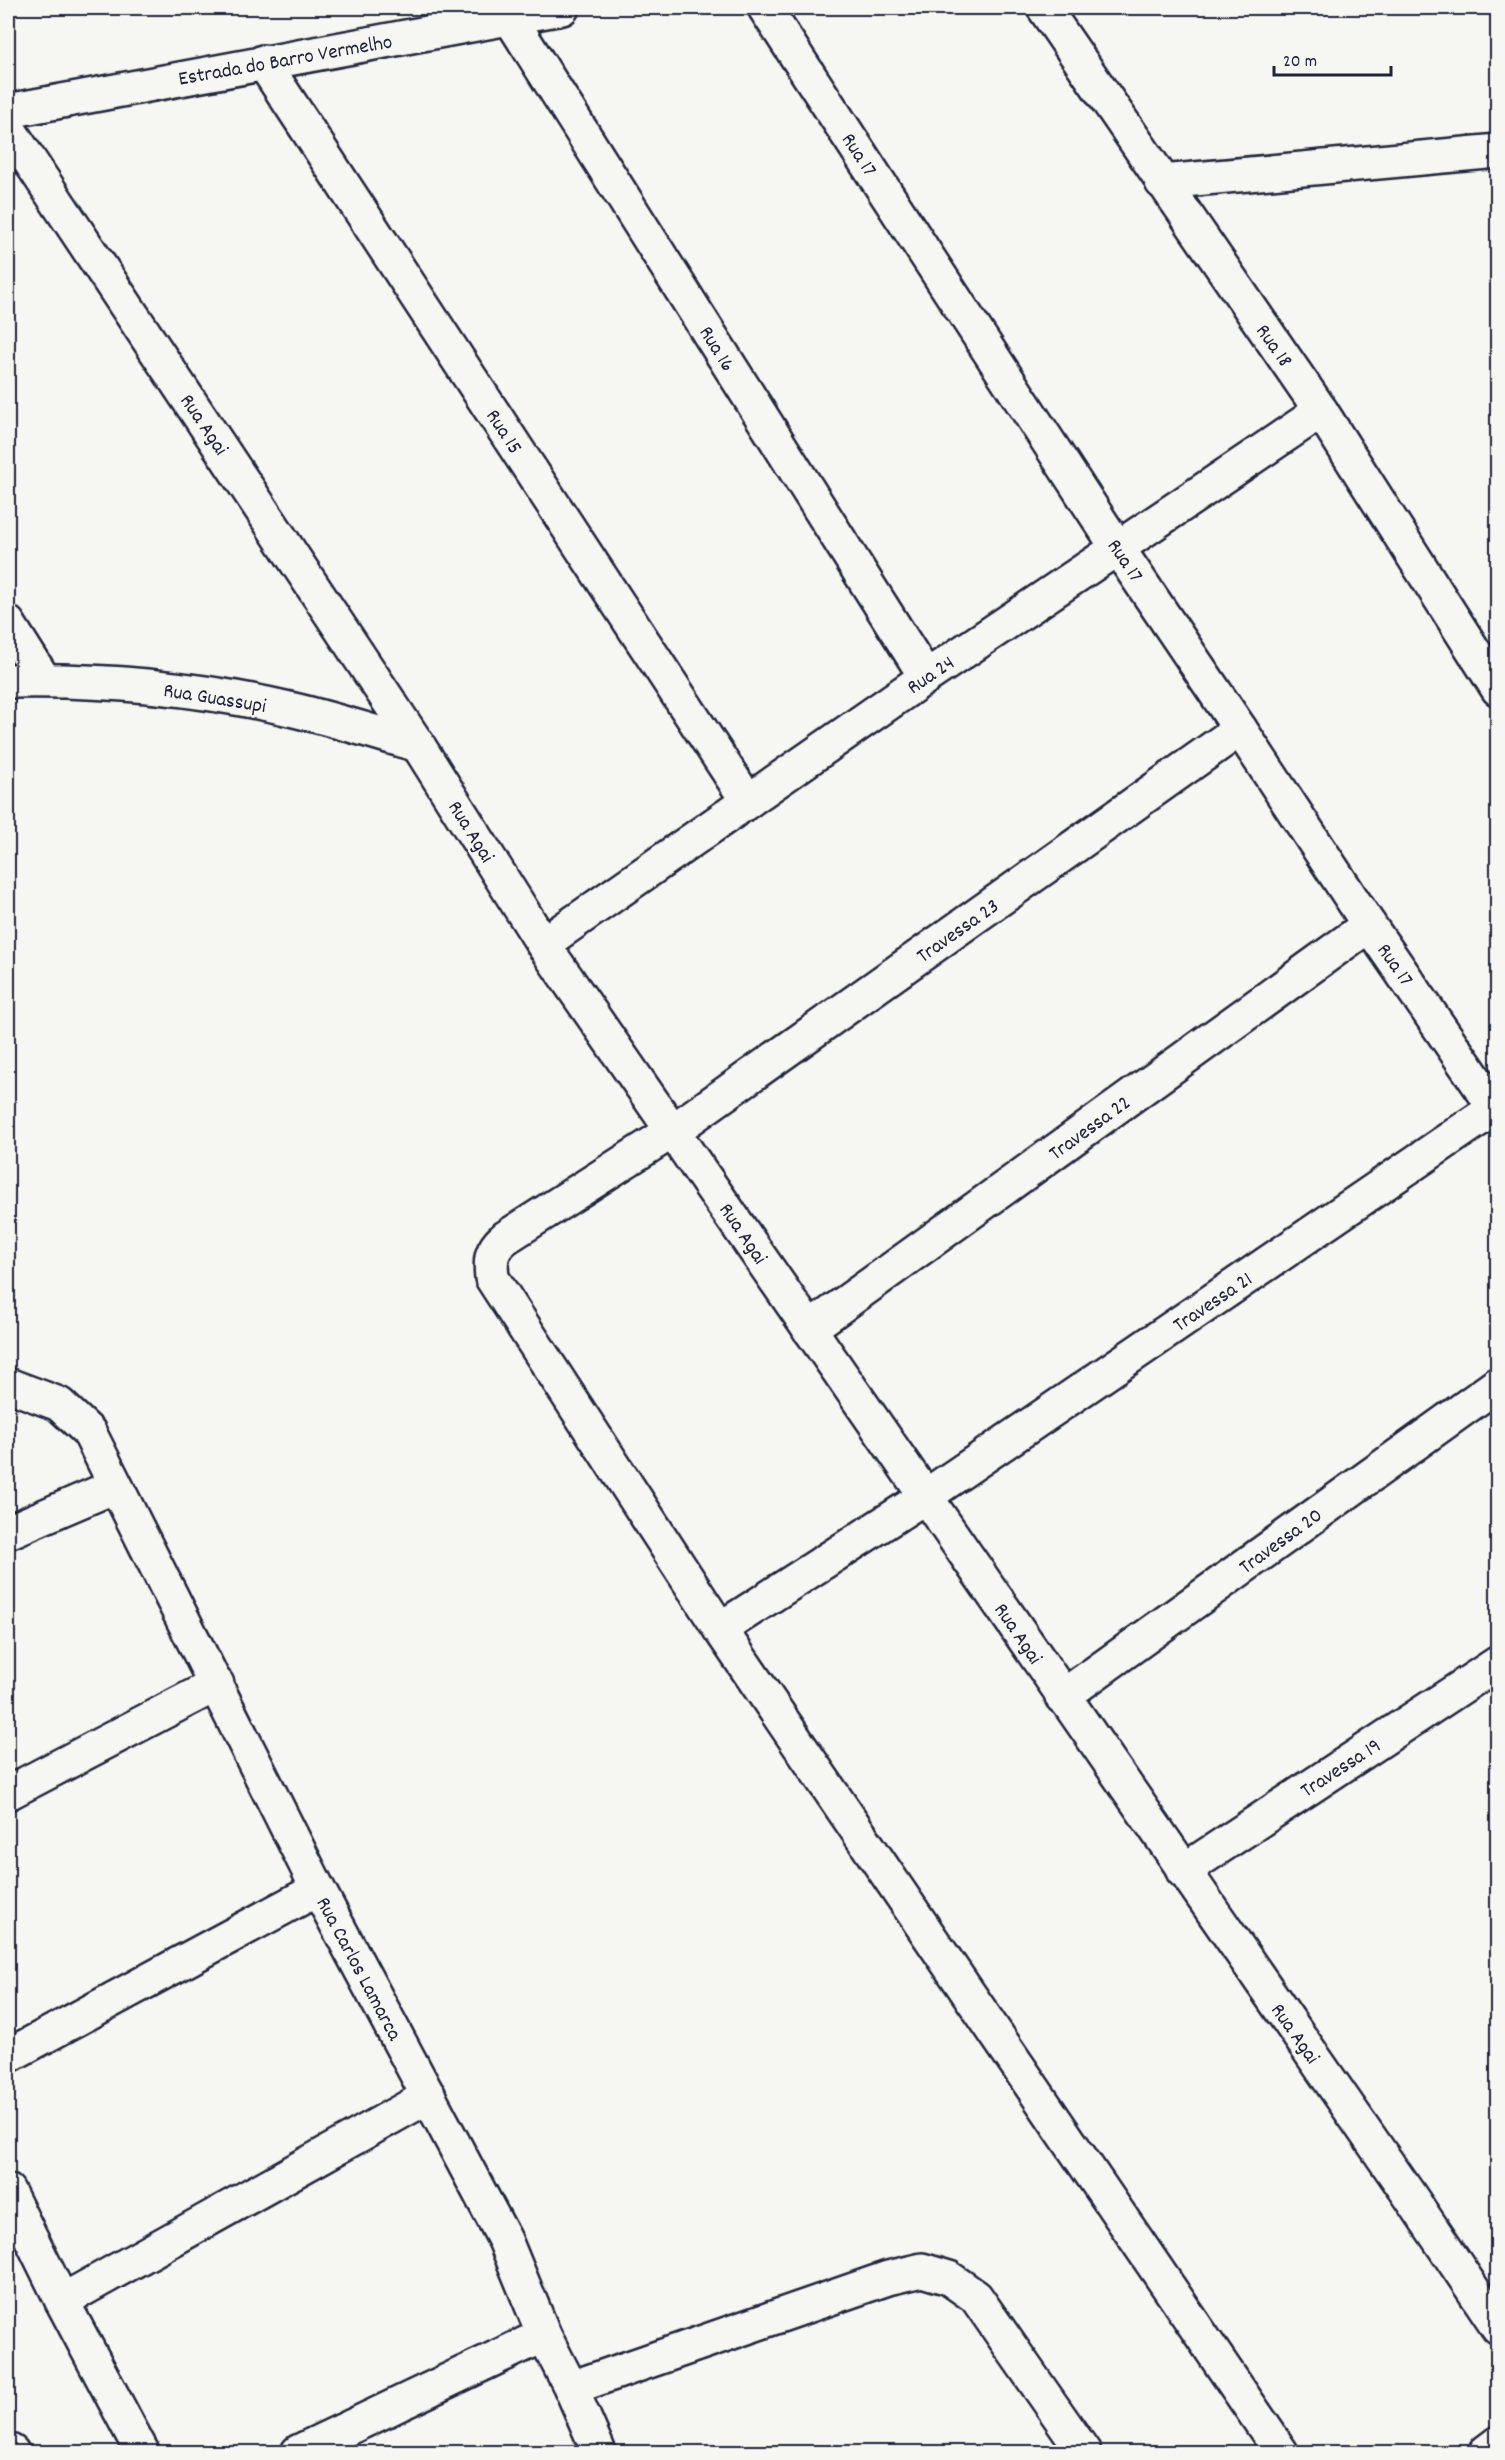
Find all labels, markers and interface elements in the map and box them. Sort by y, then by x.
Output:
street label: Estrada do Barro Vermelho [176,28,395,96]
scale bar [1274,39,1391,77]
text: 20 m [1283,50,1317,75]
street label: Rua 17 [832,128,883,183]
street label: Rua 18 [1247,319,1298,375]
street label: Rua 16 [690,321,741,378]
street label: Rua Agai [171,389,234,463]
street label: Rua 15 [477,404,528,461]
street label: Rua 17 [1098,534,1149,589]
street label: Rua 24 [902,650,962,703]
street label: Rua Guassupi [161,677,268,723]
street label: Rua Agai [439,796,500,870]
street label: Travessa 23 [911,893,1006,972]
street label: Rua 17 [1368,938,1419,993]
street label: Travessa 22 [1044,1089,1138,1169]
street label: Rua Agai [710,1198,773,1272]
street label: Travessa 21 [1168,1266,1259,1341]
street label: Travessa 20 [1234,1502,1330,1583]
street label: Rua Agai [985,1598,1048,1672]
street label: Travessa 19 [1295,1732,1388,1807]
street label: Rua Carlos Lamarca [307,1892,408,2048]
street label: Rua Agai [1262,1998,1326,2071]

